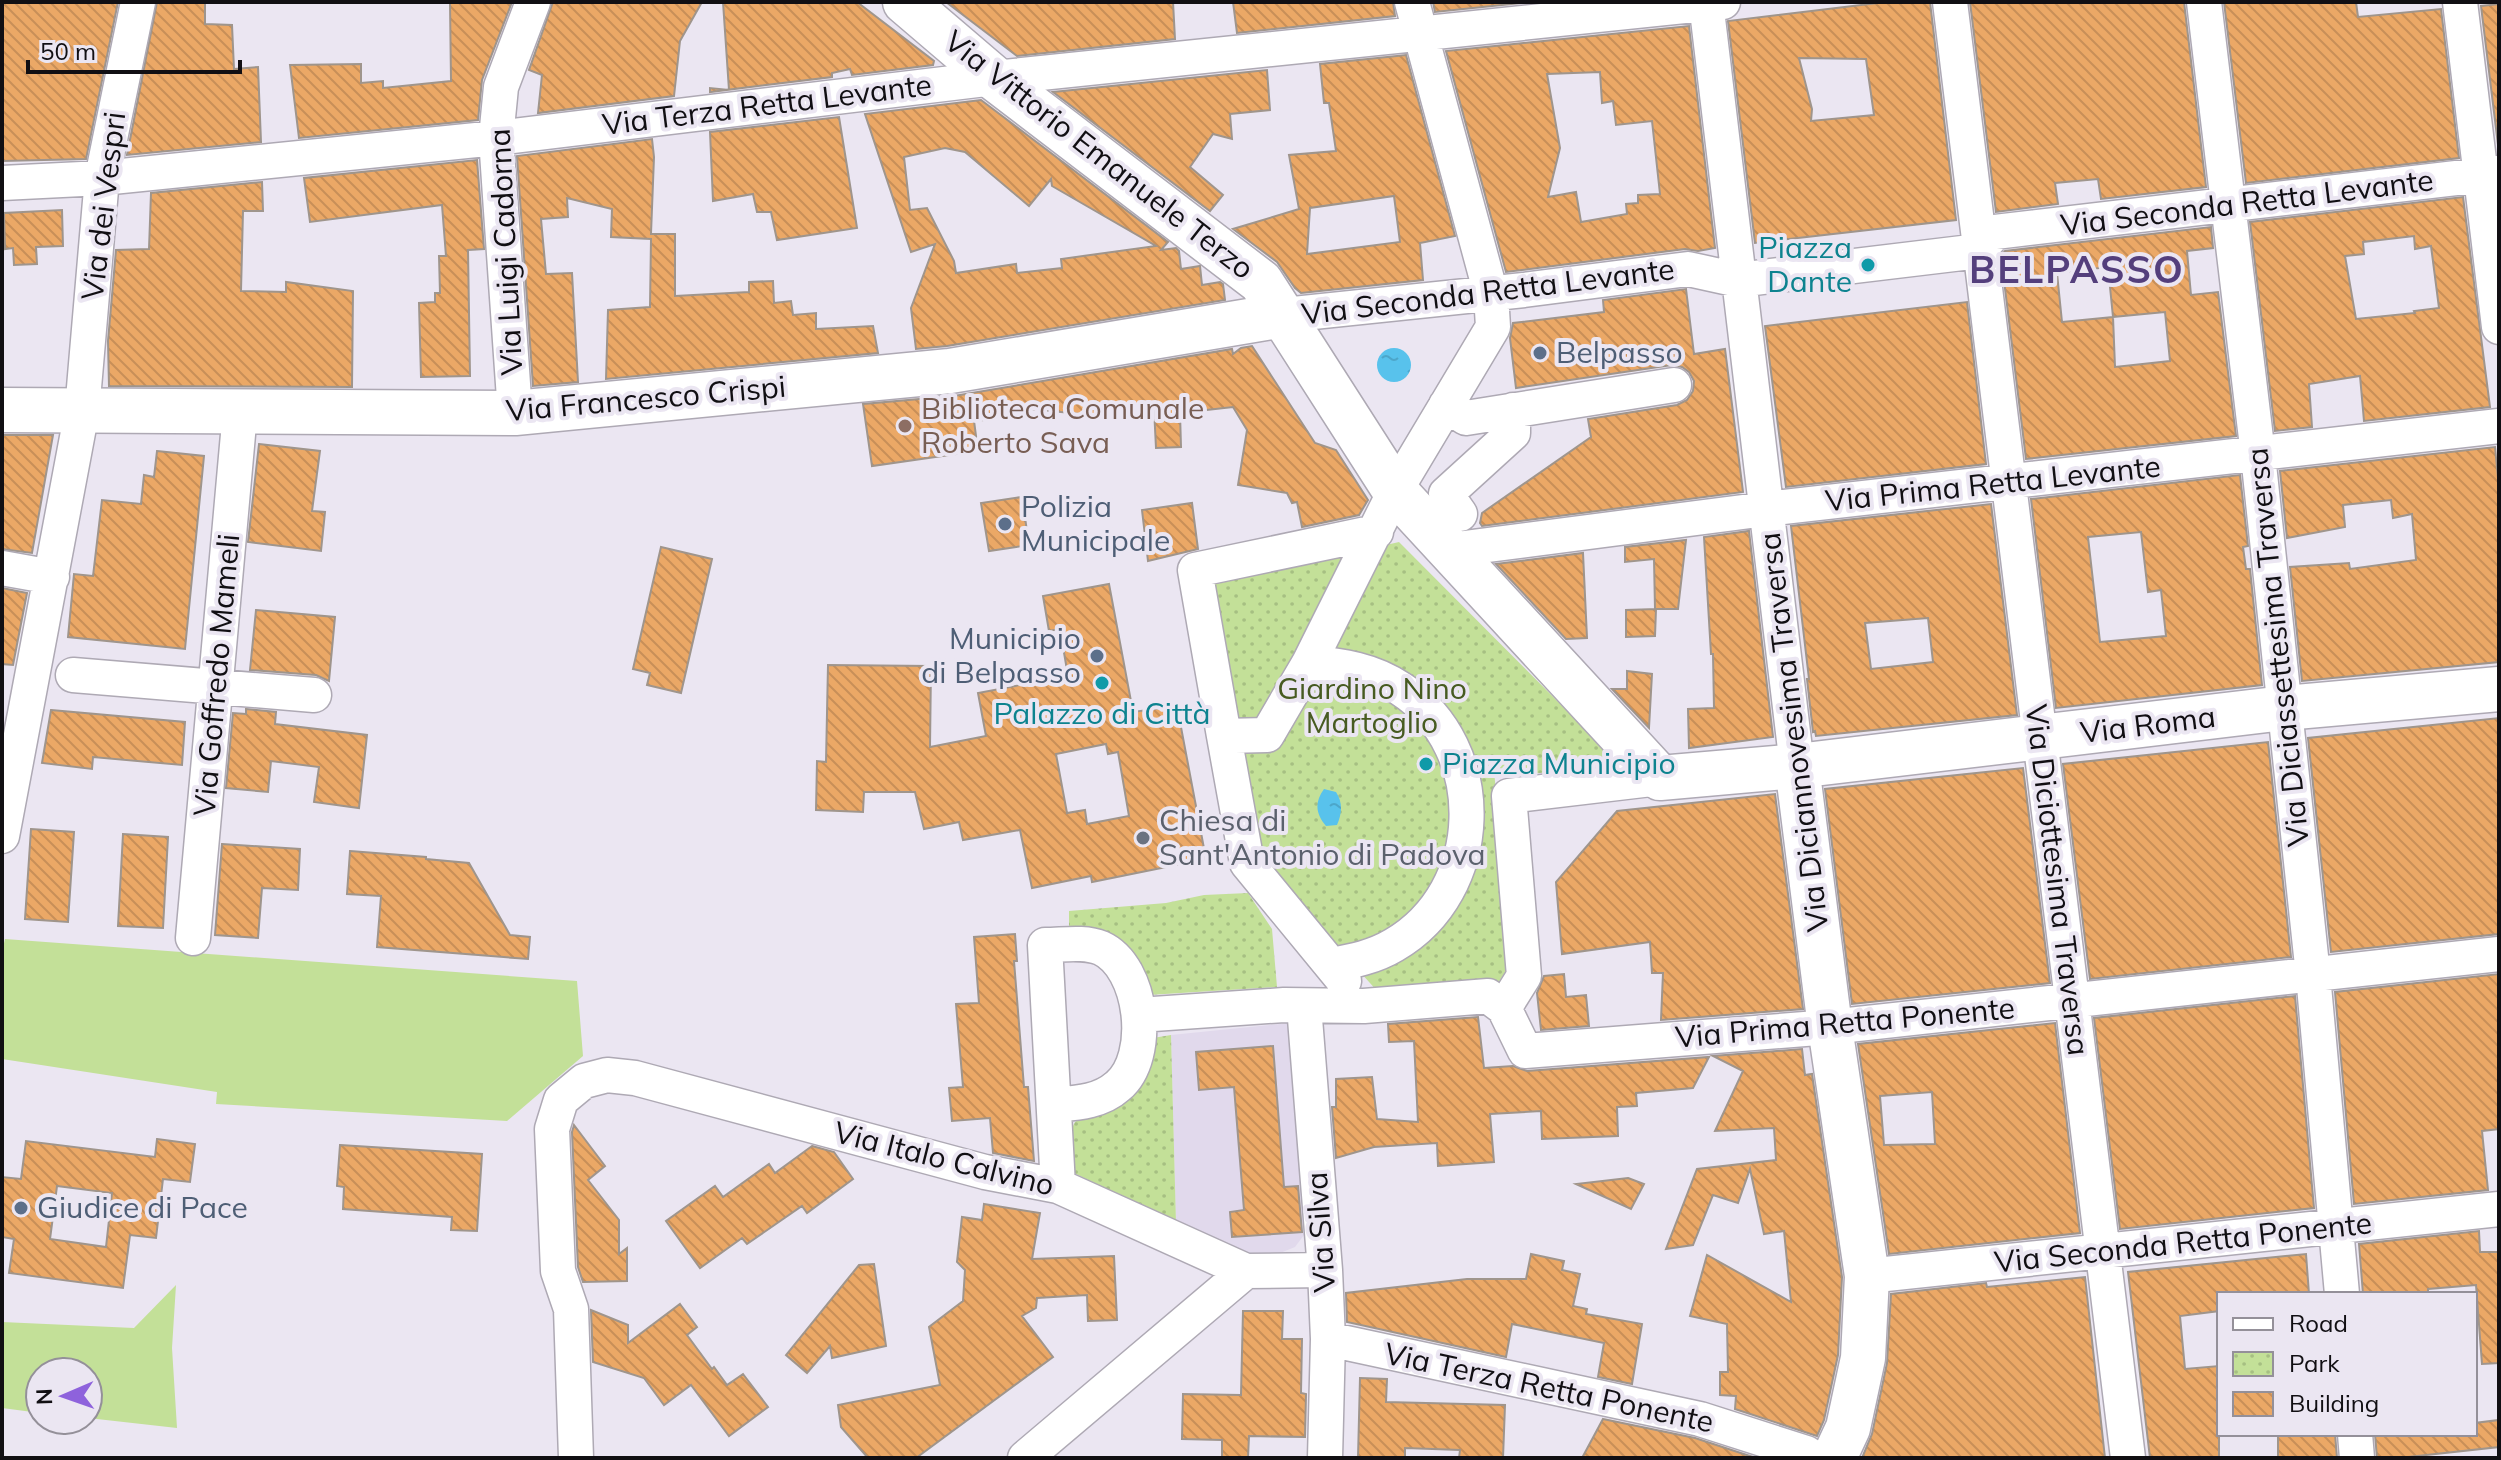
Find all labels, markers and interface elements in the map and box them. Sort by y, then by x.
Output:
street label: Via Vittorio Emanuele Terzo [937,21,1262,287]
scale bar [28,24,240,74]
text: 50 m [40,36,96,66]
street label: Via Terza Retta Levante [600,65,934,143]
street label: Via dei Vespri [73,109,133,302]
street label: Via Luigi Cadorna [480,128,530,376]
street label: Via Seconda Retta Levante [2058,160,2435,244]
place label: Piazza Dante [1758,228,1852,300]
district label: BELPASSO [1969,245,2185,293]
street label: Via Seconda Retta Levante [1299,249,1676,333]
marker: Piazza Dante [1859,256,1877,274]
place label: Belpasso [1556,333,1683,371]
marker: Belpasso [1531,344,1549,362]
street label: Via Francesco Crispi [504,367,787,429]
place label: Biblioteca Comunale Roberto Sava [921,389,1204,461]
marker: Biblioteca Comunale Roberto Sava [896,417,914,435]
street label: Via Diciassettesima Traversa [2237,446,2317,848]
street label: Via Prima Retta Levante [1823,447,2162,519]
place label: Polizia Municipale [1021,487,1170,559]
marker: Polizia Municipale [996,515,1014,533]
street label: Via Diciannovesima Traversa [1750,530,1836,934]
street label: Via Goffredo Mameli [185,532,247,818]
place label: Municipio di Belpasso [921,619,1081,691]
marker: Municipio di Belpasso [1088,647,1106,665]
park label: Giardino Nino Martoglio [1277,669,1467,741]
marker: Palazzo di Città [1093,674,1111,692]
place label: Palazzo di Città [994,694,1210,732]
street label: Via Roma [2078,697,2218,751]
street label: Via Diciottesima Traversa [2018,702,2098,1058]
place label: Piazza Municipio [1442,744,1676,782]
marker: Piazza Municipio [1417,755,1435,773]
place label: Chiesa di Sant'Antonio di Padova [1159,801,1486,873]
marker: Chiesa di Sant'Antonio di Padova [1134,829,1152,847]
street label: Via Prima Retta Ponente [1674,988,2016,1056]
street label: Via Italo Calvino [830,1112,1058,1204]
street label: Via Silva [1297,1171,1343,1294]
place label: Giudice di Pace [37,1188,248,1226]
marker: Giudice di Pace [12,1199,30,1217]
street label: Via Seconda Retta Ponente [1992,1203,2373,1281]
legend [2217,1292,2477,1436]
text: Road [2289,1308,2348,1338]
street label: Via Terza Retta Ponente [1381,1334,1717,1440]
text: Park [2289,1348,2340,1378]
north arrow [24,1356,104,1436]
text: N [30,1388,58,1405]
text: Building [2289,1388,2379,1418]

